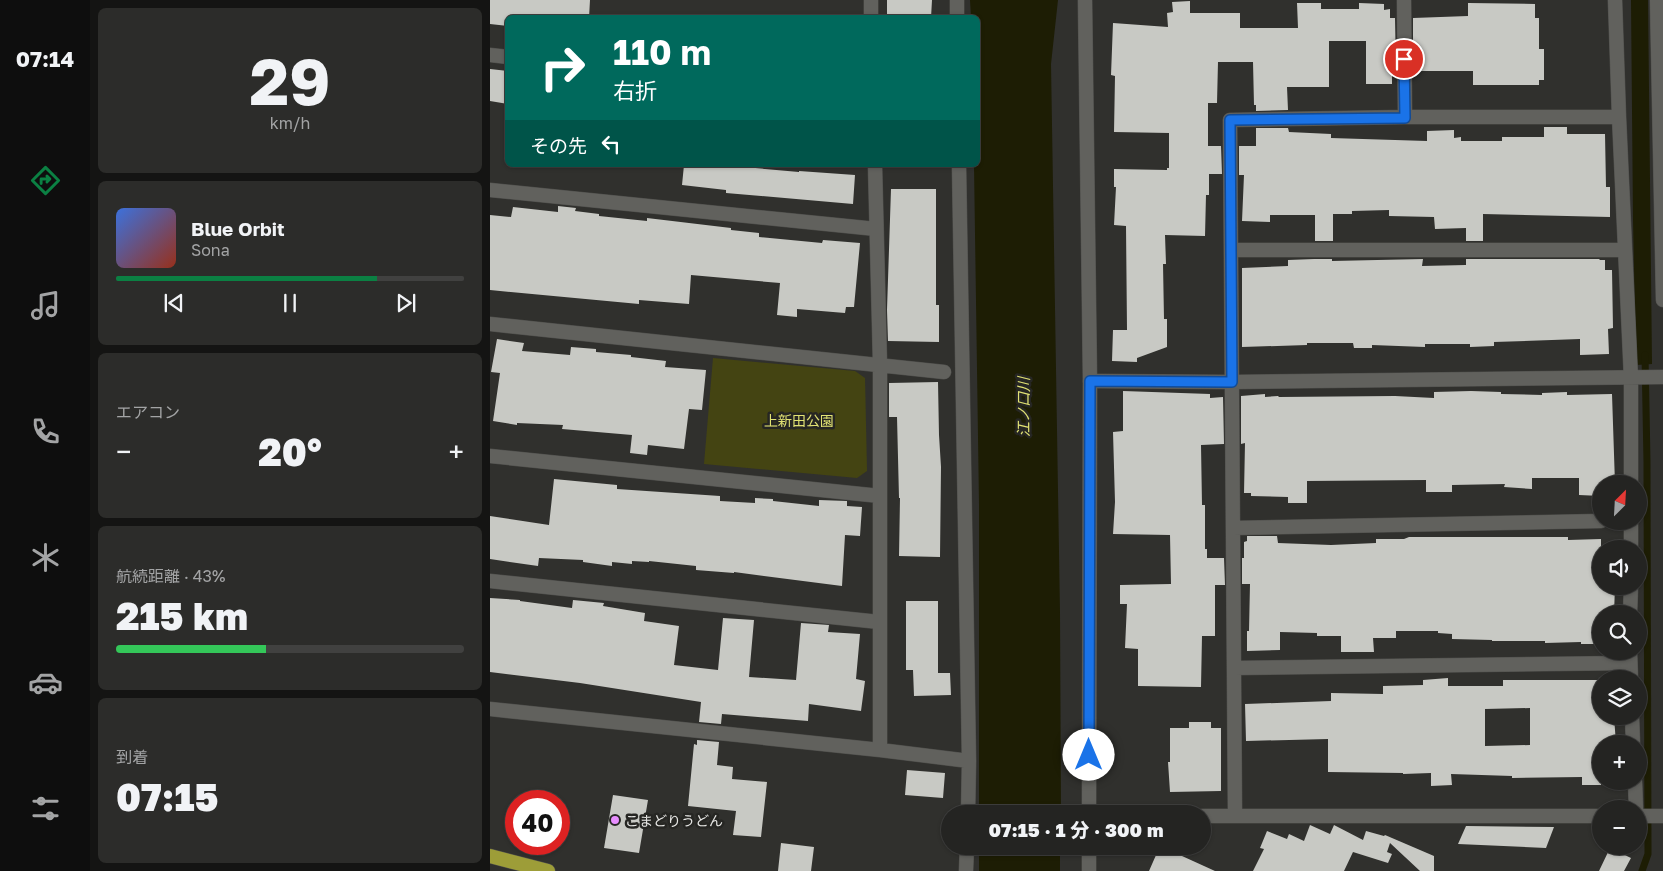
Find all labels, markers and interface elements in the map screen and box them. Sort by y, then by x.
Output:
text: 110 m [613,31,711,73]
icon: right [530,35,595,100]
pin [1383,38,1425,80]
text: 29 [250,41,330,119]
text: 07:14 [16,45,74,72]
icon: arrive [1390,45,1418,73]
text: 右折 [613,77,657,104]
text: km/h [270,113,310,133]
icon: left [597,130,625,158]
text: その先 [530,134,587,157]
icon: directions [28,163,63,198]
text: Blue Orbit [191,217,285,240]
text: Sona [191,240,230,260]
icon: music [28,288,63,323]
icon: previous [160,289,188,317]
icon: pause [276,289,304,317]
icon: next [392,289,420,317]
water label: 江ノ口川 [1014,375,1032,437]
text: エアコン [116,402,180,422]
park label: 上新田公園 [764,412,834,429]
icon: phone [28,414,63,449]
text: 20° [258,429,322,474]
text: − [116,435,131,468]
text: + [449,435,464,468]
north arrow [1592,475,1648,530]
map controls [1592,475,1647,855]
icon: climate [28,540,63,575]
button: sound [1592,540,1647,595]
text: 航続距離 · 43% [116,566,225,586]
text: 215 km [116,593,248,638]
button: search [1592,605,1647,660]
icon: car [28,665,63,700]
button: layers [1592,670,1647,725]
position arrow [1062,728,1114,780]
button: + [1592,735,1647,790]
text: 到着 [116,747,148,767]
text: 07:15 [116,774,218,819]
speed limit sign: 40 [505,790,570,855]
icon: filters [28,791,63,826]
button: − [1592,800,1647,855]
place label: こまどりうどん [625,812,723,829]
marker: こまどりうどん [609,814,621,826]
text: 07:15 · 1 分 · 300 m [989,818,1163,841]

